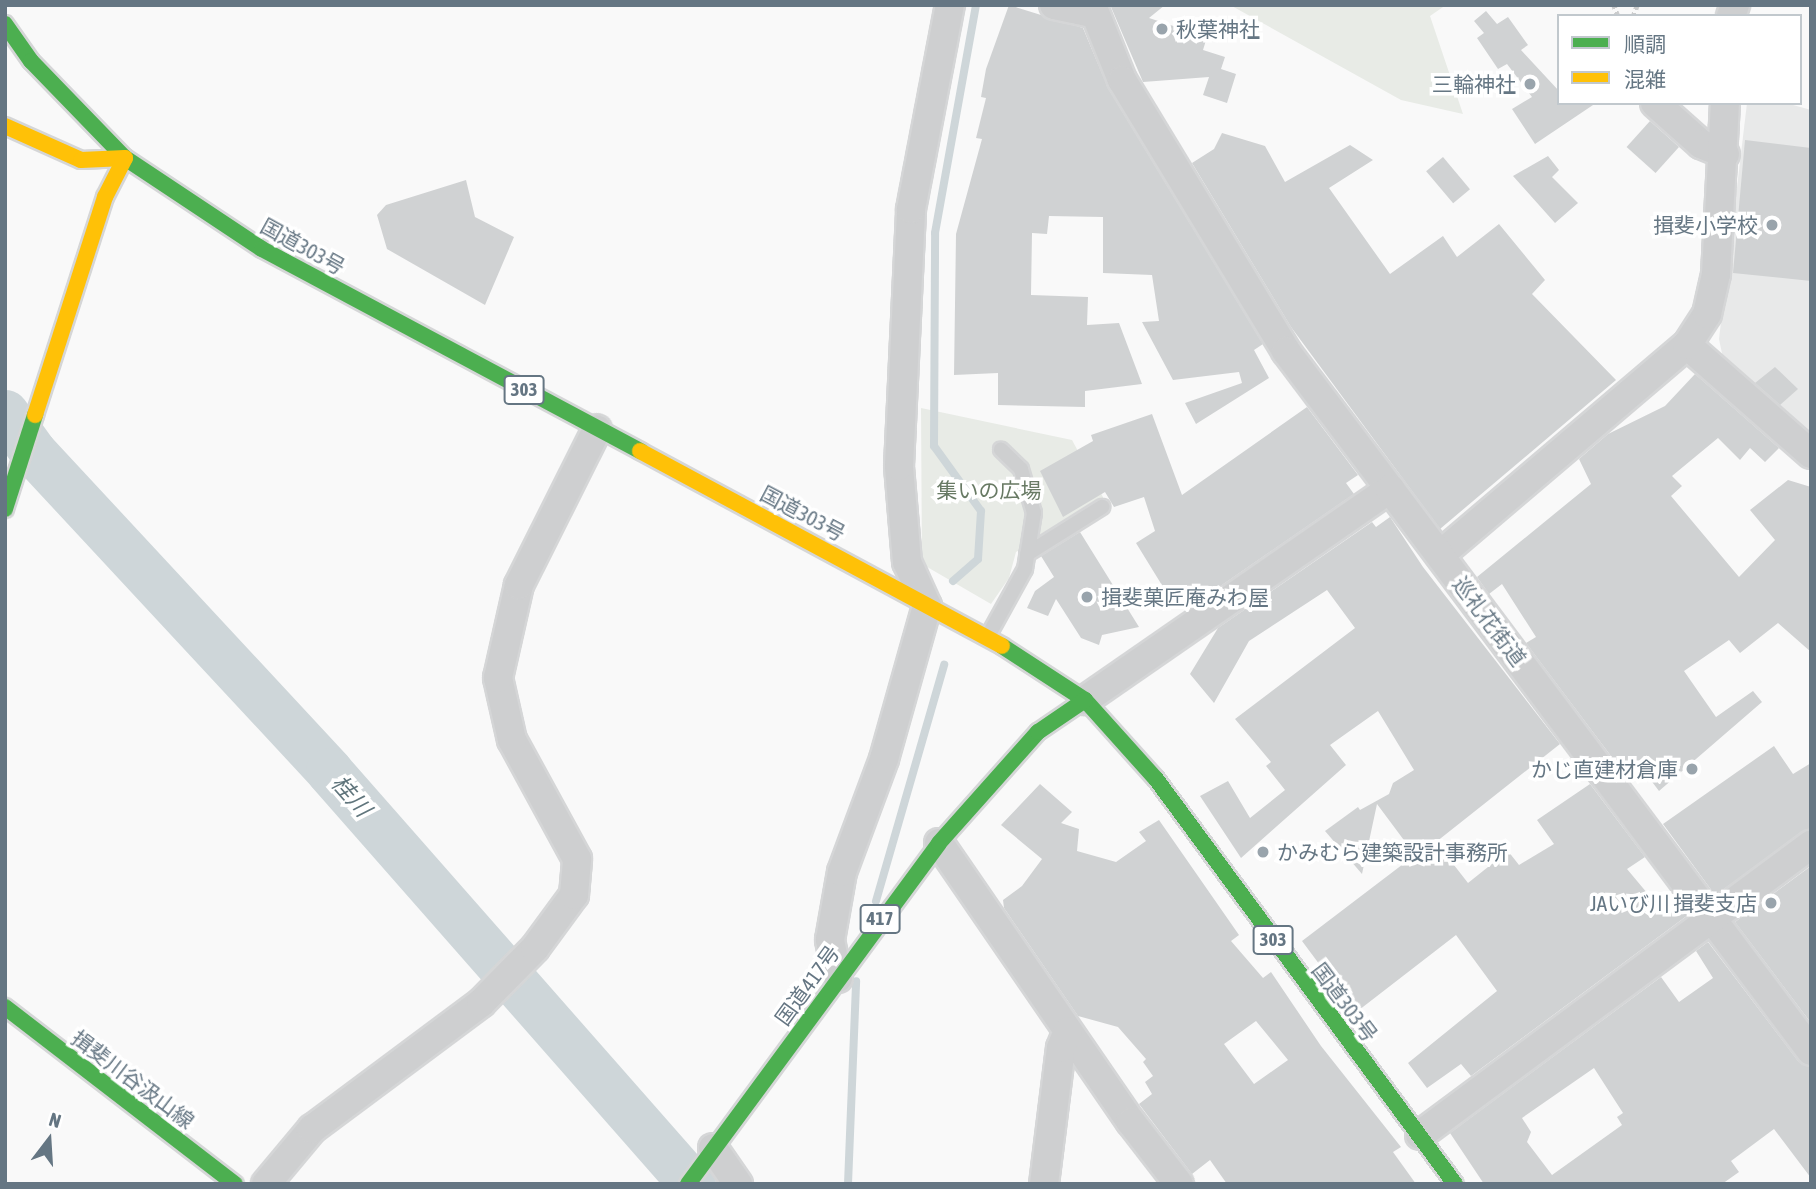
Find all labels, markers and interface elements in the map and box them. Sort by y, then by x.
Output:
legend [1557,14,1802,105]
place label: 秋葉神社 [1176,16,1260,42]
marker: 秋葉神社 [1154,21,1170,37]
text: 順調 [1624,32,1666,56]
text: 混雑 [1624,67,1666,91]
place label: 三輪神社 [1432,71,1516,97]
marker: 三輪神社 [1522,76,1538,92]
place label: 揖斐小学校 [1653,212,1758,238]
street label: 国道303号 [256,213,350,279]
marker: 揖斐小学校 [1764,217,1780,233]
road number: 303 [503,374,545,406]
park label: 集いの広場 [937,477,1041,503]
street label: 国道303号 [756,480,850,546]
street label: 巡礼花街道 [1448,571,1532,671]
place label: 揖斐菓匠庵みわ屋 [1101,584,1269,610]
marker: 揖斐菓匠庵みわ屋 [1079,589,1095,605]
place label: かじ直建材倉庫 [1531,756,1678,782]
marker: かじ直建材倉庫 [1684,761,1700,777]
water label: 桂川 [325,770,377,822]
place label: かみむら建築設計事務所 [1277,839,1508,865]
marker: かみむら建築設計事務所 [1255,844,1271,860]
place label: JAいび川 揖斐支店 [1590,890,1757,916]
marker: JAいび川 揖斐支店 [1763,895,1779,911]
road number: 417 [859,903,901,934]
road number: 303 [1252,924,1294,956]
street label: 国道417号 [770,940,844,1030]
street label: 国道303号 [1307,957,1383,1047]
street label: 揖斐川谷汲山線 [67,1025,199,1133]
north arrow [14,1105,84,1175]
text: N [47,1108,64,1132]

